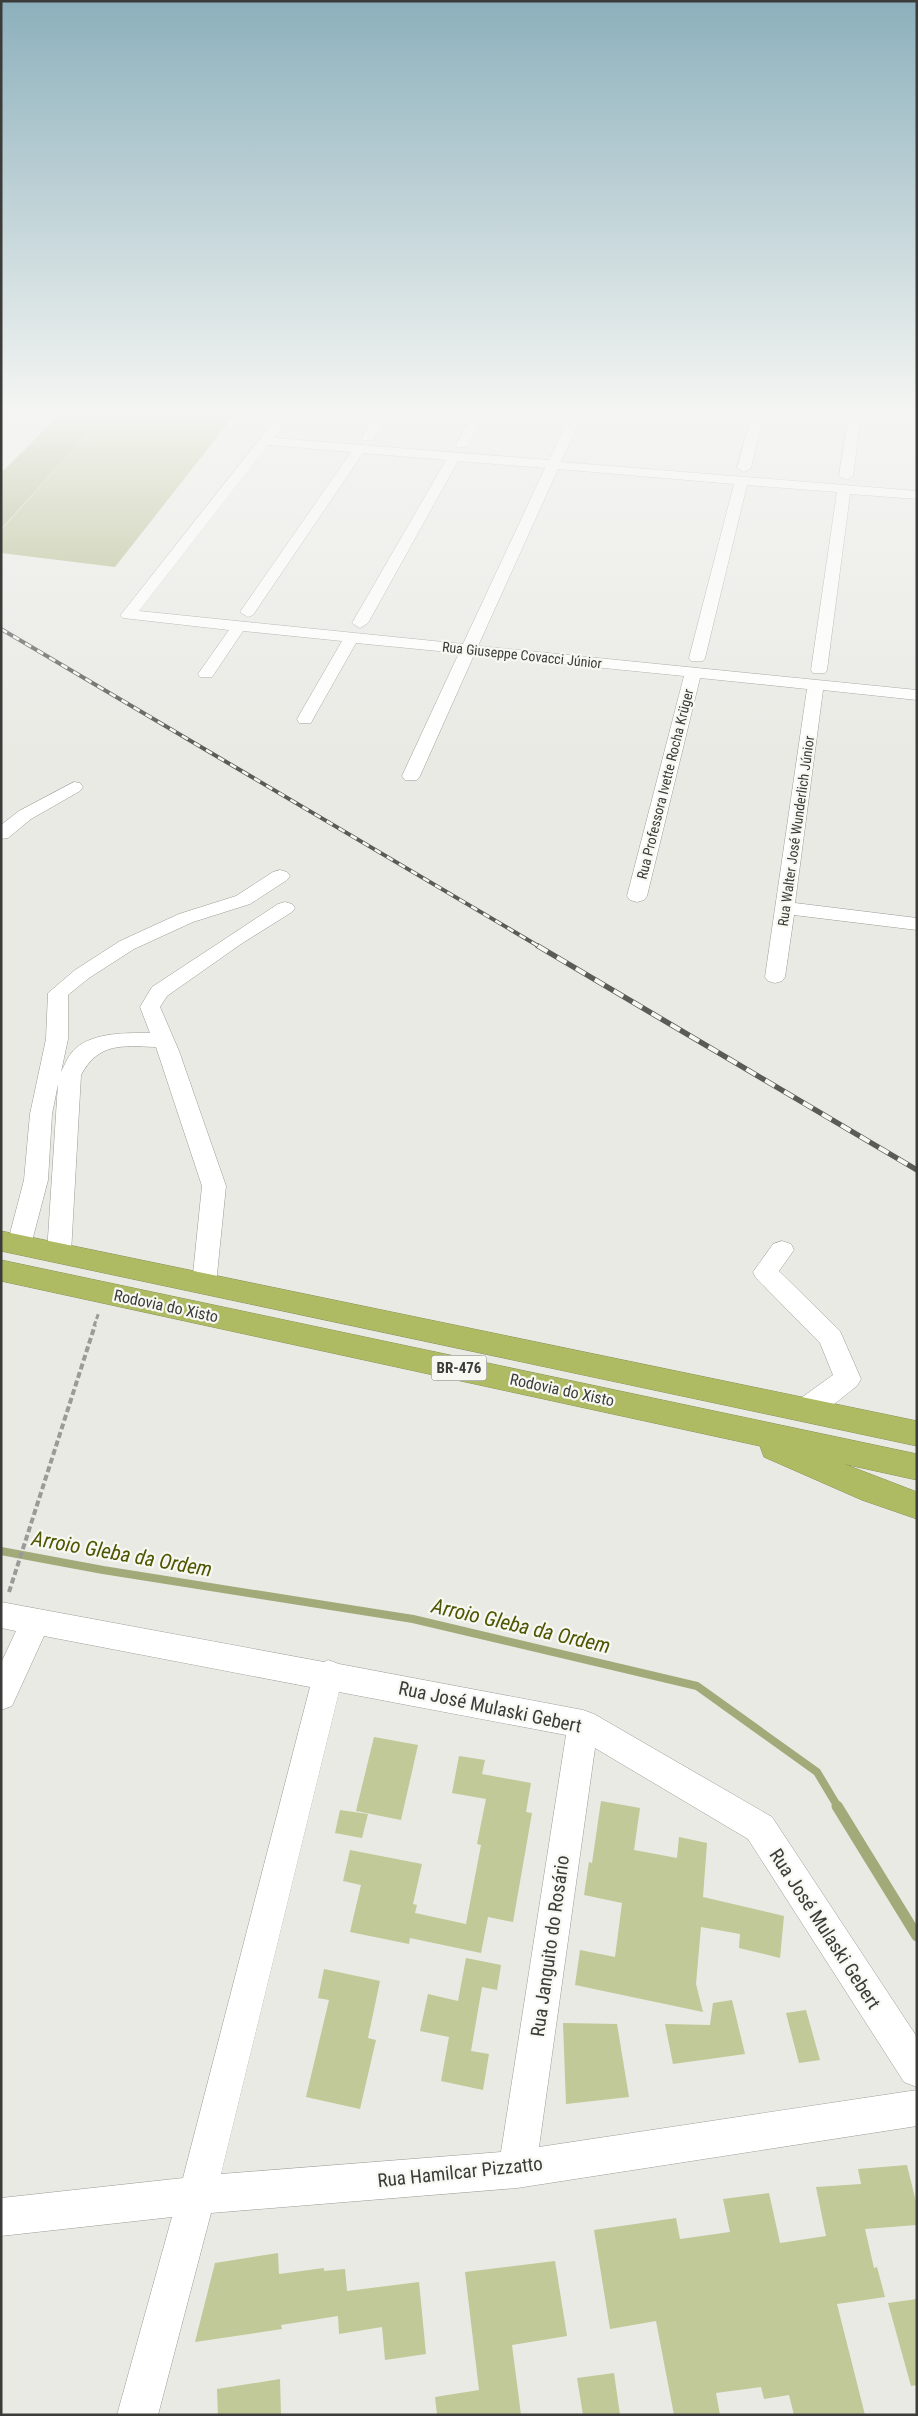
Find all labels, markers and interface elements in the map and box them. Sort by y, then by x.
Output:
street label: Rua Giuseppe Covacci Júnior [441,639,603,671]
street label: Rua Professora Ivette Rocha Krüger [634,687,696,881]
street label: Rua Walter José Wunderlich Júnior [775,735,817,927]
street label: Rodovia do Xisto [112,1286,220,1326]
road number: BR-476 [432,1356,486,1380]
street label: Rodovia do Xisto [508,1370,616,1410]
water label: Arroio Gleba da Ordem [29,1526,214,1582]
water label: Arroio Gleba da Ordem [428,1594,613,1658]
street label: Rua José Mulaski Gebert [396,1676,584,1738]
street label: Rua José Mulaski Gebert [765,1844,885,2014]
street label: Rua Janguito do Rosário [526,1854,574,2038]
street label: Rua Hamilcar Pizzatto [376,2152,544,2192]

